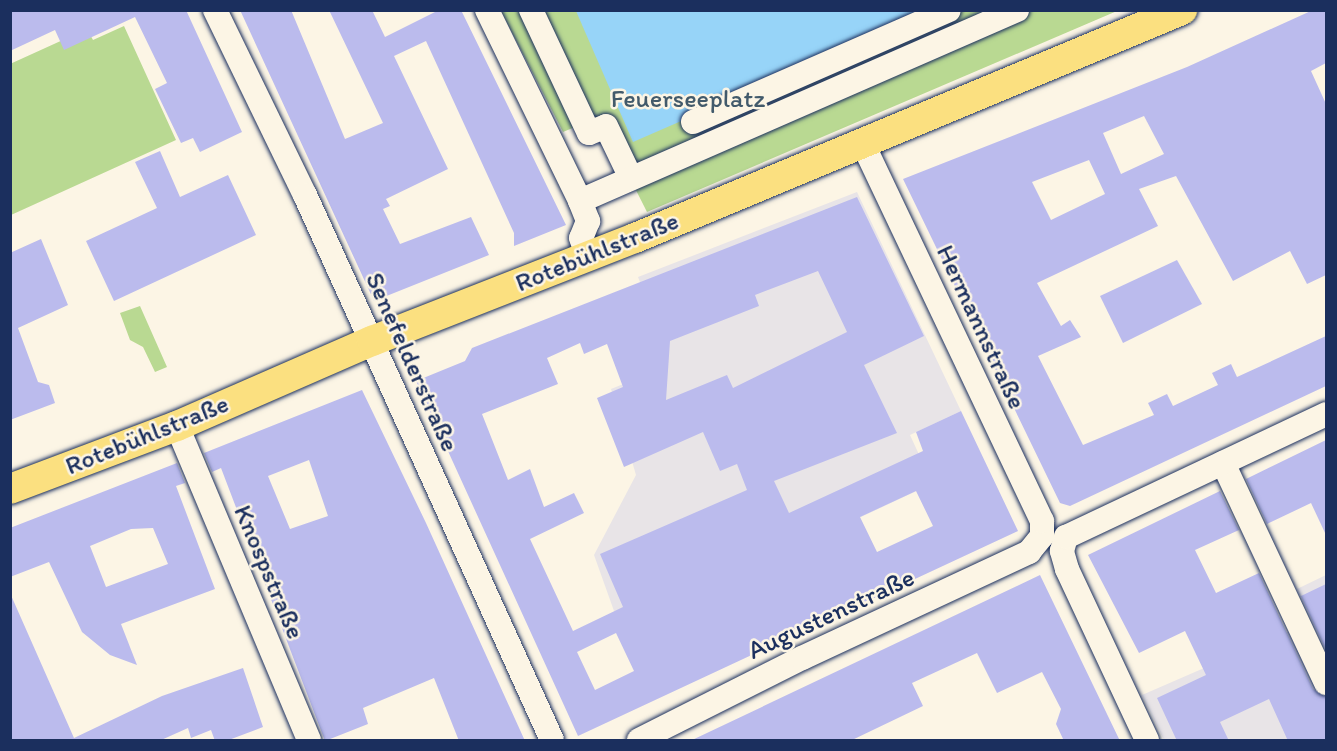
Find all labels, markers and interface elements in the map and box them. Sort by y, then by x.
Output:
park label: Feuerseeplatz [611,83,765,115]
street label: Rotebühlstraße [511,205,683,299]
street label: Hermannstraße [929,240,1033,414]
street label: Senefelderstraße [359,268,465,456]
street label: Rotebühlstraße [61,388,233,482]
street label: Knospstraße [227,500,311,644]
street label: Augustenstraße [743,562,919,666]

